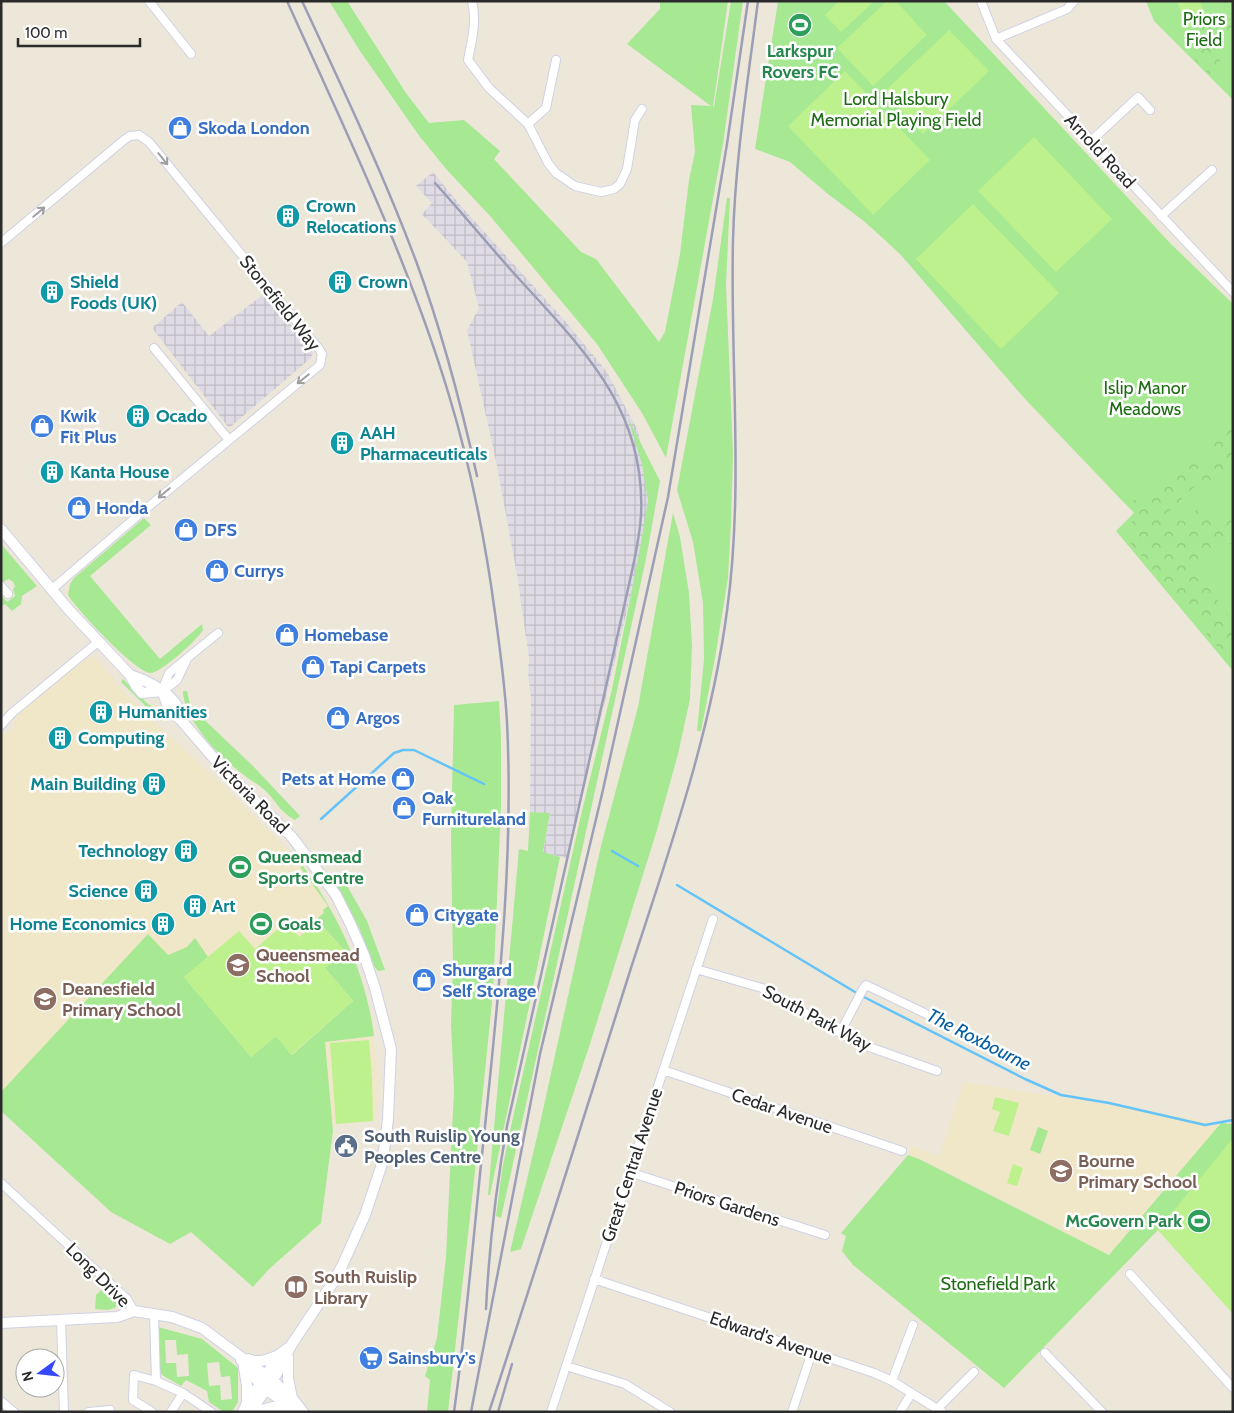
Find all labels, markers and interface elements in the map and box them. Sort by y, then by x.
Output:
park label: Priors Field [1183,8,1225,51]
sports icon: Larkspur Rovers FC [787,12,813,38]
scale bar [18,15,140,47]
text: 100 m [25,24,67,42]
place label: Larkspur Rovers FC [762,40,839,83]
park label: Lord Halsbury Memorial Playing Field [811,88,981,131]
street label: Arnold Road [1060,109,1140,193]
shop icon: Skoda London [167,115,193,141]
place label: Skoda London [198,117,310,139]
one-way arrow [157,152,168,165]
place label: Crown Relocations [306,195,397,238]
building icon: Crown Relocations [275,203,301,229]
one-way arrow [32,206,45,217]
street label: Stonefield Way [235,251,325,355]
building icon: Crown [327,269,353,295]
place label: Shield Foods (UK) [70,271,157,314]
place label: Crown [358,271,408,293]
building icon: Shield Foods (UK) [39,279,65,305]
one-way arrow [297,373,310,384]
park label: Islip Manor Meadows [1104,377,1187,420]
building icon: Ocado [125,403,151,429]
place label: Kwik Fit Plus [60,405,117,448]
place label: Ocado [156,405,207,427]
shop icon: Kwik Fit Plus [29,413,55,439]
place label: AAH Pharmaceuticals [360,422,488,465]
building icon: AAH Pharmaceuticals [329,430,355,456]
building icon: Kanta House [39,459,65,485]
place label: Kanta House [70,461,169,483]
one-way arrow [158,488,171,499]
shop icon: Honda [66,495,92,521]
place label: Honda [96,497,148,519]
shop icon: DFS [173,517,199,543]
place label: DFS [204,519,237,541]
shop icon: Currys [204,558,230,584]
place label: Currys [234,560,284,582]
shop icon: Homebase [274,622,300,648]
place label: Homebase [304,624,388,646]
shop icon: Tapi Carpets [300,654,326,680]
place label: Tapi Carpets [330,656,426,678]
building icon: Humanities [88,699,114,725]
place label: Humanities [118,701,208,723]
shop icon: Argos [325,705,351,731]
place label: Argos [356,707,400,729]
building icon: Computing [47,725,73,751]
place label: Computing [78,727,164,749]
street label: Victoria Road [207,752,293,838]
shop icon: Pets at Home [390,766,416,792]
place label: Pets at Home [281,768,386,790]
building icon: Main Building [141,771,167,797]
place label: Main Building [30,773,136,795]
place label: Oak Furnitureland [422,787,526,830]
shop icon: Oak Furnitureland [391,795,417,821]
building icon: Technology [173,838,199,864]
place label: Technology [78,840,168,862]
place label: Queensmead Sports Centre [258,846,364,889]
sports icon: Queensmead Sports Centre [227,854,253,880]
building icon: Science [133,878,159,904]
place label: Science [68,880,128,902]
building icon: Art [182,893,208,919]
place label: Art [212,895,235,917]
shop icon: Citygate [404,902,430,928]
place label: Citygate [434,904,499,926]
building icon: Home Economics [150,911,176,937]
sports icon: Goals [248,911,274,937]
place label: Home Economics [10,913,146,935]
place label: Goals [278,913,322,935]
place label: Queensmead School [256,944,360,987]
school or university icon: Queensmead School [225,952,251,978]
place label: Shurgard Self Storage [442,959,536,1002]
shop icon: Shurgard Self Storage [411,967,437,993]
place label: Deanesfield Primary School [62,978,181,1021]
street label: South Park Way [759,980,875,1056]
school or university icon: Deanesfield Primary School [32,986,58,1012]
water label: The Roxbourne [923,1003,1035,1076]
street label: Cedar Avenue [729,1083,835,1139]
street label: Great Central Avenue [597,1085,667,1245]
place label: South Ruislip Young Peoples Centre [364,1125,520,1168]
public building icon: South Ruislip Young Peoples Centre [333,1133,359,1159]
place label: Bourne Primary School [1078,1150,1197,1193]
school or university icon: Bourne Primary School [1048,1158,1074,1184]
street label: Priors Gardens [671,1177,783,1231]
sports icon: McGovern Park [1186,1208,1212,1234]
place label: McGovern Park [1065,1210,1182,1232]
street label: Long Drive [61,1238,135,1312]
place label: South Ruislip Library [314,1266,417,1309]
park label: Stonefield Park [940,1273,1056,1295]
library icon: South Ruislip Library [283,1274,309,1300]
street label: Edward's Avenue [707,1307,835,1369]
supermarket icon: Sainsbury's [358,1345,384,1371]
place label: Sainsbury's [388,1347,476,1369]
north arrow [15,1348,65,1398]
text: N [17,1369,37,1383]

